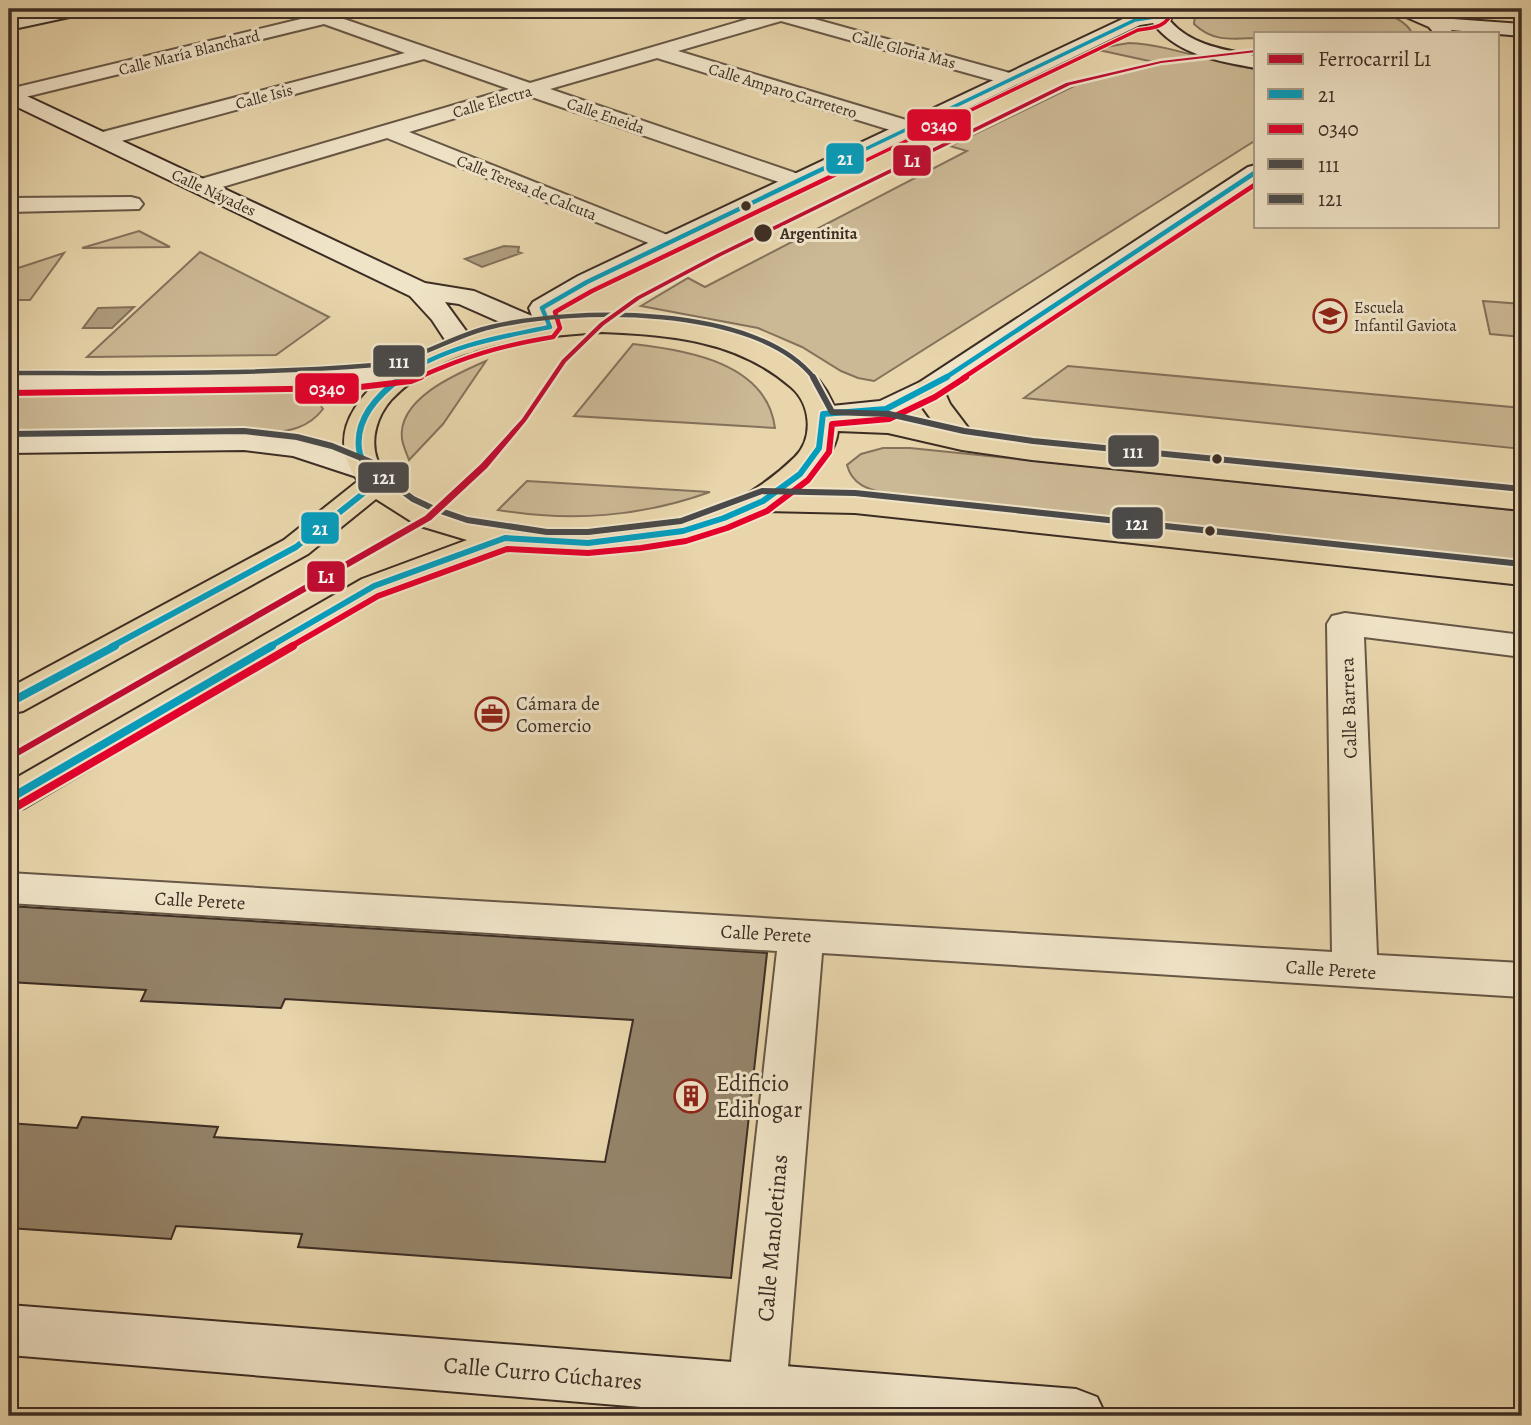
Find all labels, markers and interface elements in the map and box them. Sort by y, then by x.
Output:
street label: Calle María Blanchard [116,25,263,81]
street label: Calle Gloria Mas [849,26,958,74]
legend [1254,32,1500,228]
text: Ferrocarril L1 [1318,45,1431,73]
street label: Calle Amparo Carretero [706,58,860,124]
street label: Calle Isis [233,79,295,115]
street label: Calle Electra [450,80,535,124]
text: 21 [1318,81,1335,109]
street label: Calle Eneida [564,92,648,140]
line badge: 0340 [906,108,972,142]
text: 0340 [921,113,958,139]
text: 0340 [1318,115,1359,143]
line badge: 21 [825,142,865,175]
line badge: L1 [892,144,932,177]
text: 21 [837,146,853,172]
text: L1 [904,148,921,174]
street label: Calle Teresa de Calcuta [453,150,600,226]
text: 111 [1318,151,1340,179]
street label: Calle Náyades [168,164,259,222]
text: 121 [1318,185,1342,213]
unlabelled marker [739,199,753,213]
marker: Argentinita [752,222,774,244]
place label: Argentinita [779,223,858,245]
school or university icon: Escuela Infantil Gaviota [1311,297,1349,335]
place label: Escuela Infantil Gaviota [1354,297,1457,337]
line badge: 111 [372,344,426,378]
text: 111 [389,349,409,375]
line badge: 0340 [294,372,360,405]
text: 0340 [309,376,346,402]
line badge: 111 [1107,434,1160,468]
text: 111 [1123,439,1143,465]
unlabelled marker [1210,452,1224,466]
line badge: 121 [357,461,410,494]
text: 121 [373,465,396,491]
line badge: 121 [1111,506,1164,540]
line badge: 21 [300,511,340,545]
text: 121 [1126,511,1149,537]
text: 21 [312,516,328,542]
unlabelled marker [1203,524,1217,538]
line badge: L1 [306,560,346,593]
text: L1 [318,564,335,590]
street label: Calle Barrera [1334,657,1364,759]
place label: Cámara de Comercio [516,691,600,739]
office icon: Cámara de Comercio [473,695,511,733]
street label: Calle Perete [154,886,246,916]
street label: Calle Perete [720,919,812,949]
street label: Calle Perete [1285,954,1377,986]
place label: Edificio Edihogar [716,1068,803,1125]
building icon: Edificio Edihogar [672,1077,710,1115]
street label: Calle Manoletinas [750,1153,795,1323]
street label: Calle Curro Cúchares [442,1349,644,1398]

